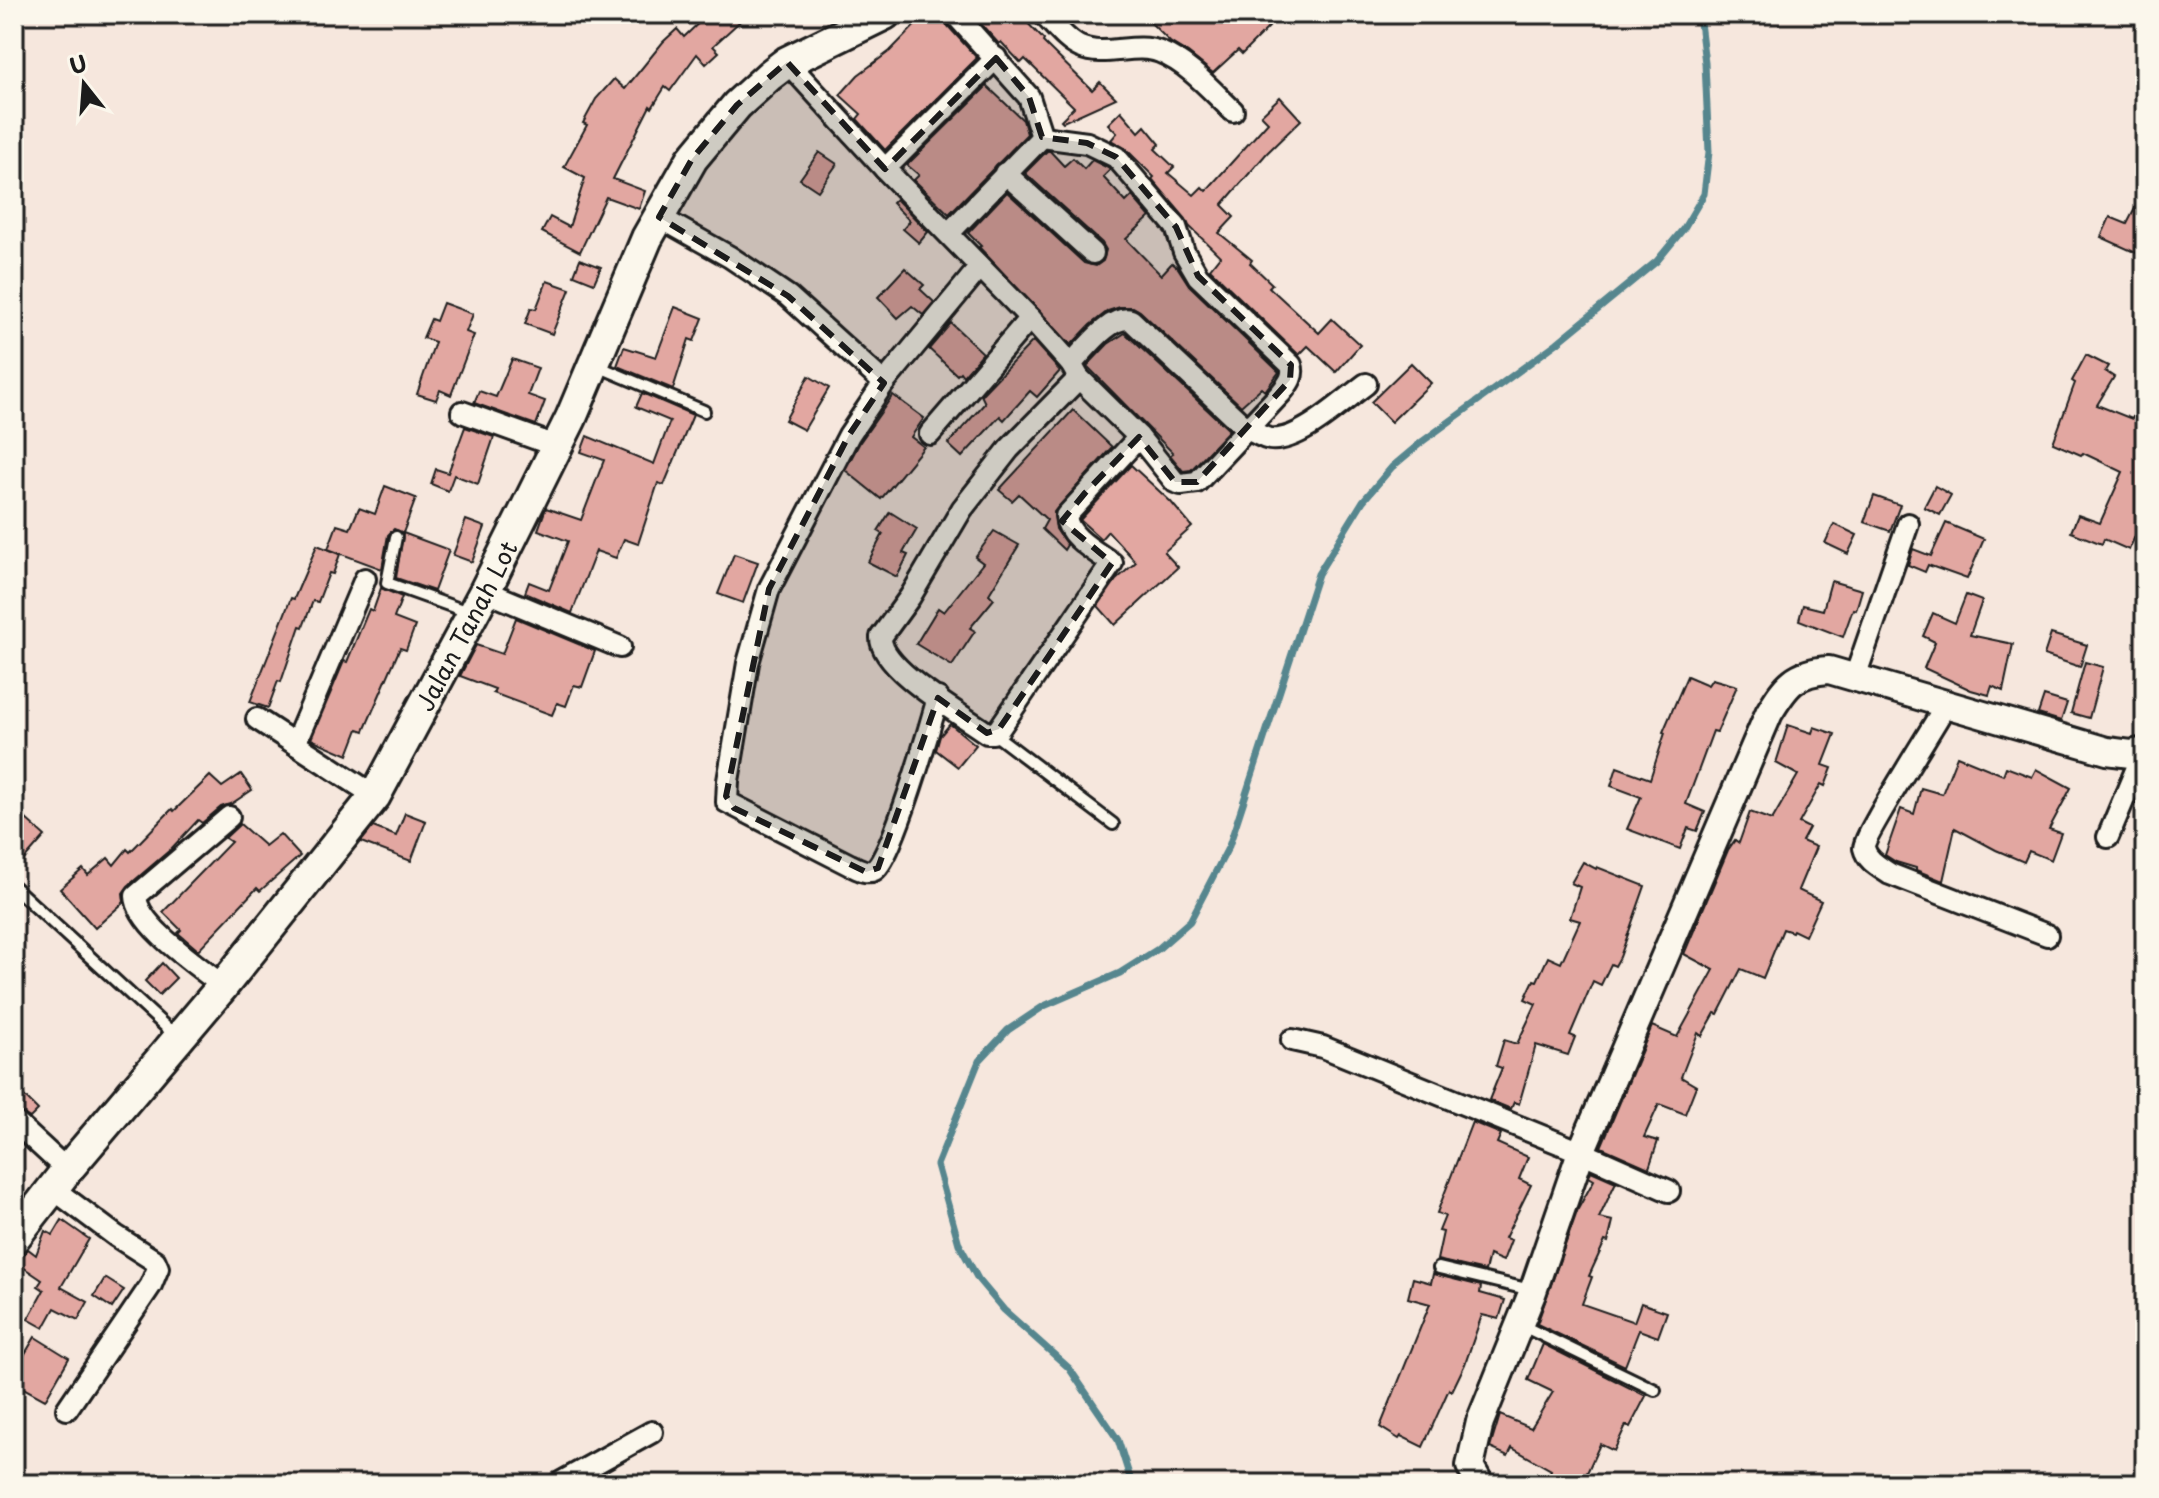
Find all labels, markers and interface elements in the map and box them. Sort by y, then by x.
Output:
north arrow [44,44,124,124]
text: U [65,45,91,82]
street label: Jalan Tanah Lot [406,534,525,717]

